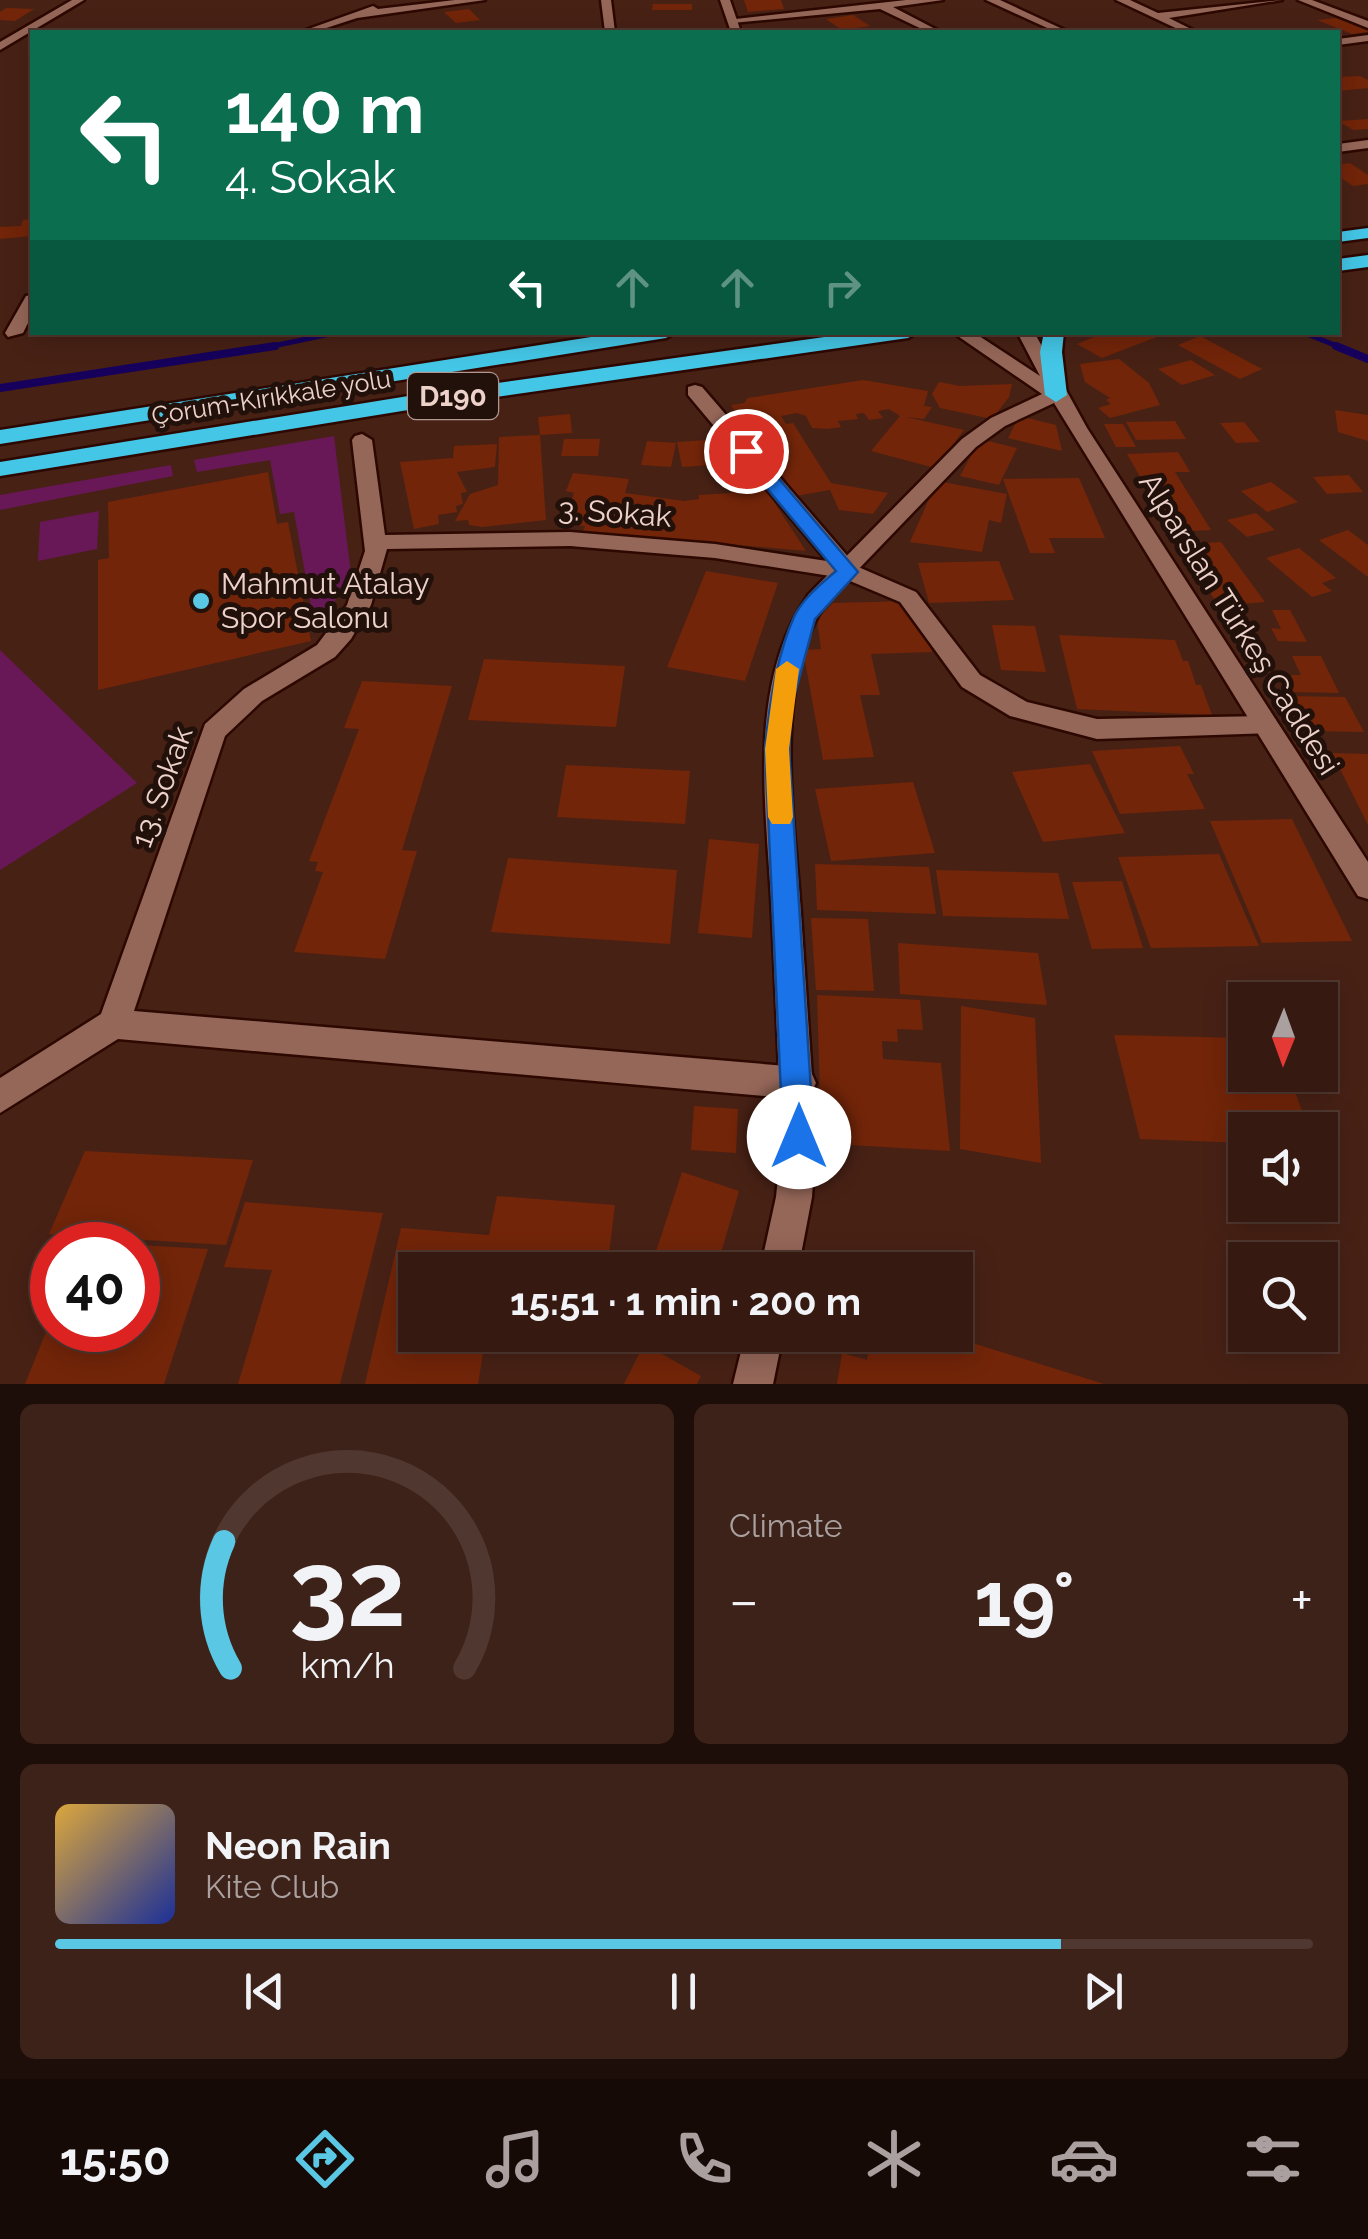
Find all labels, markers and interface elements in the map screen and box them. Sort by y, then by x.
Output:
text: 140 m [225,67,425,149]
icon: left [60,70,190,200]
text: 4. Sokak [225,151,396,204]
icon: left [500,260,555,315]
icon: ahead [605,260,660,315]
icon: ahead [710,260,765,315]
icon: right [815,260,870,315]
street label: Çorum-Kırıkkale yolu [149,363,393,431]
road number: D190 [408,373,498,419]
pin [704,409,789,494]
icon: arrive [719,424,774,479]
street label: Alparslan Türkeş Caddesi [1132,466,1347,781]
street label: 3. Sokak [557,491,673,534]
place label: Mahmut Atalay Spor Salonu [221,566,430,635]
marker: Mahmut Atalay Spor Salonu [190,590,212,612]
street label: 13. Sokak [123,721,200,852]
north arrow [1228,982,1338,1092]
map controls [1228,982,1338,1352]
position arrow [747,1085,851,1189]
button: sound [1228,1112,1338,1222]
speed limit sign: 40 [30,1222,160,1352]
button: search [1228,1242,1338,1352]
text: 15:51 · 1 min · 200 m [510,1279,861,1324]
text: Climate [729,1507,843,1544]
text: 32 [289,1528,405,1650]
text: 19° [974,1555,1075,1644]
text: − [729,1568,759,1633]
text: + [1290,1568,1313,1633]
text: km/h [300,1644,394,1686]
text: Neon Rain [205,1823,391,1868]
text: Kite Club [205,1868,339,1905]
icon: previous [237,1964,292,2019]
icon: pause [656,1964,711,2019]
icon: next [1076,1964,1131,2019]
icon: directions [290,2124,360,2194]
icon: music [480,2124,550,2194]
icon: phone [669,2124,739,2194]
icon: climate [859,2124,929,2194]
icon: car [1049,2124,1119,2194]
icon: filters [1238,2124,1308,2194]
text: 15:50 [60,2133,171,2186]

